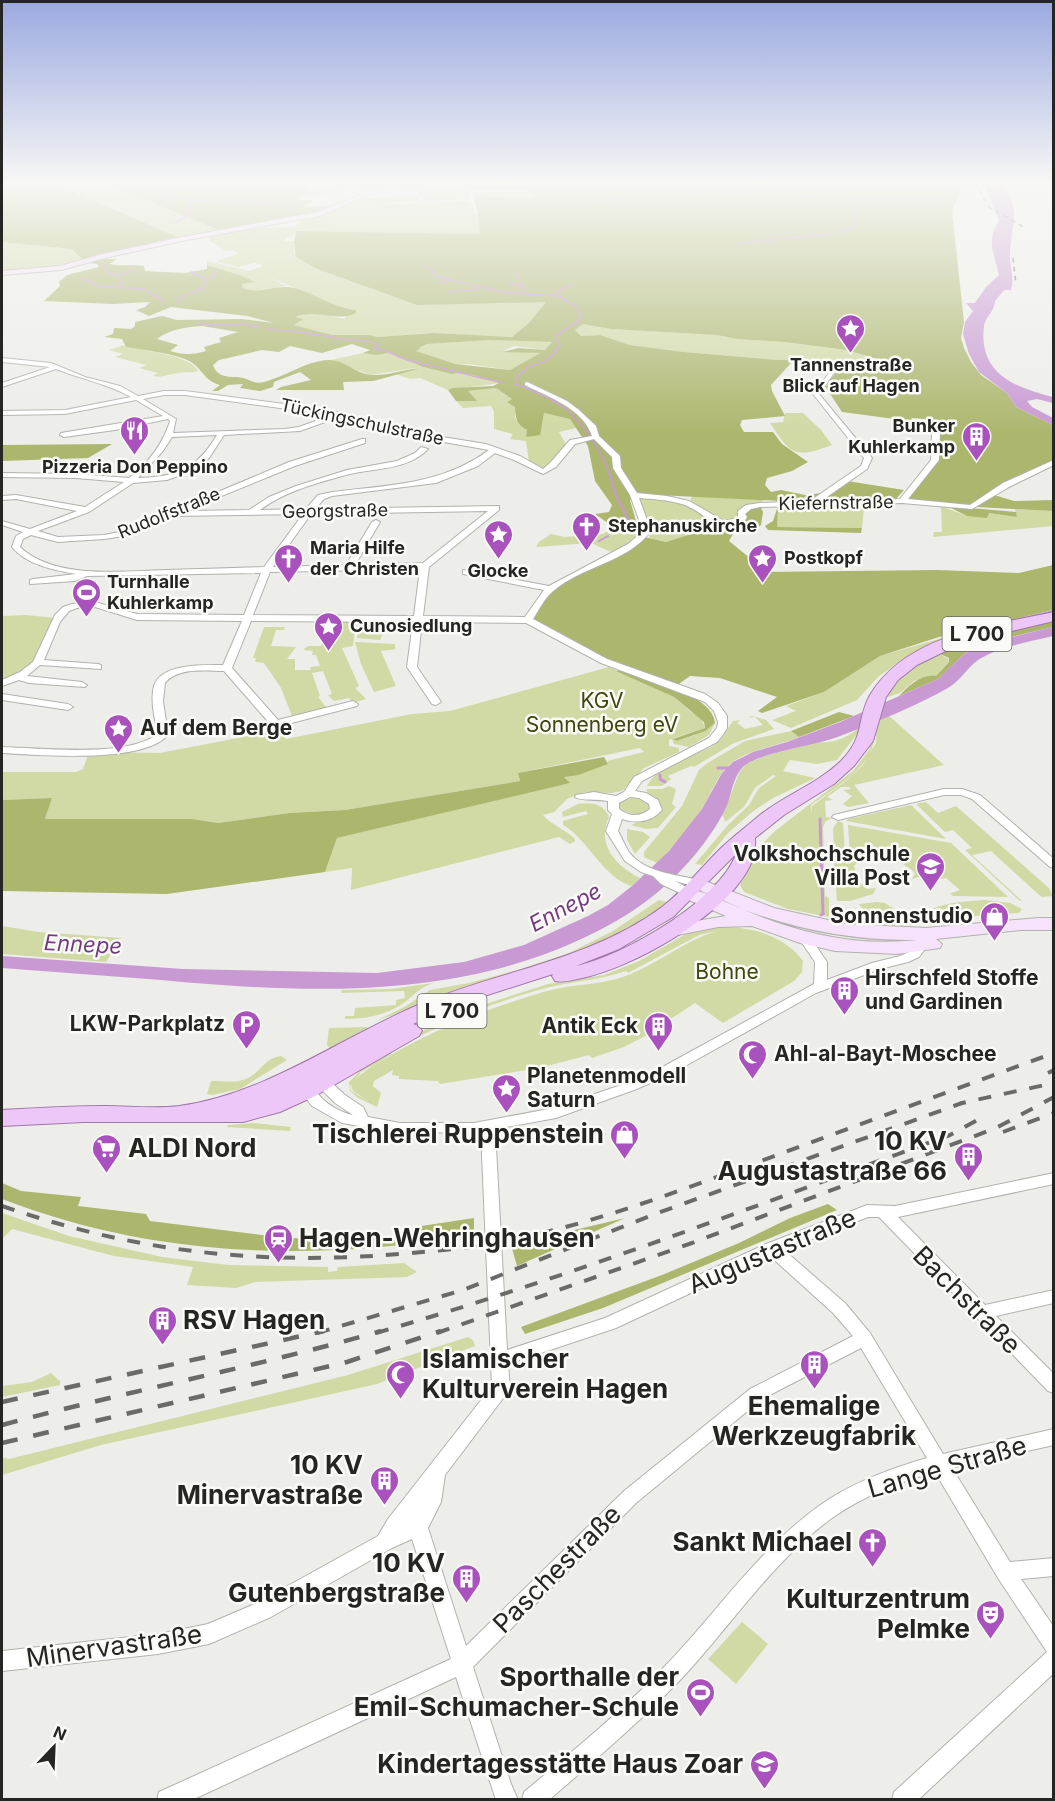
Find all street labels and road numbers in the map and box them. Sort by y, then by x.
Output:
street label: Tückingschulstraße [278,394,446,449]
street label: Rudolfstraße [115,482,223,543]
street label: Kiefernstraße [778,491,894,514]
street label: Georgstraße [282,499,388,522]
road number: L 700 [942,617,1012,651]
road number: L 700 [418,994,486,1028]
street label: Augustastraße [683,1201,860,1300]
street label: Bachstraße [907,1239,1028,1360]
street label: Lange Straße [864,1429,1030,1504]
street label: Paschestraße [486,1498,627,1639]
street label: Minervastraße [24,1618,204,1673]

